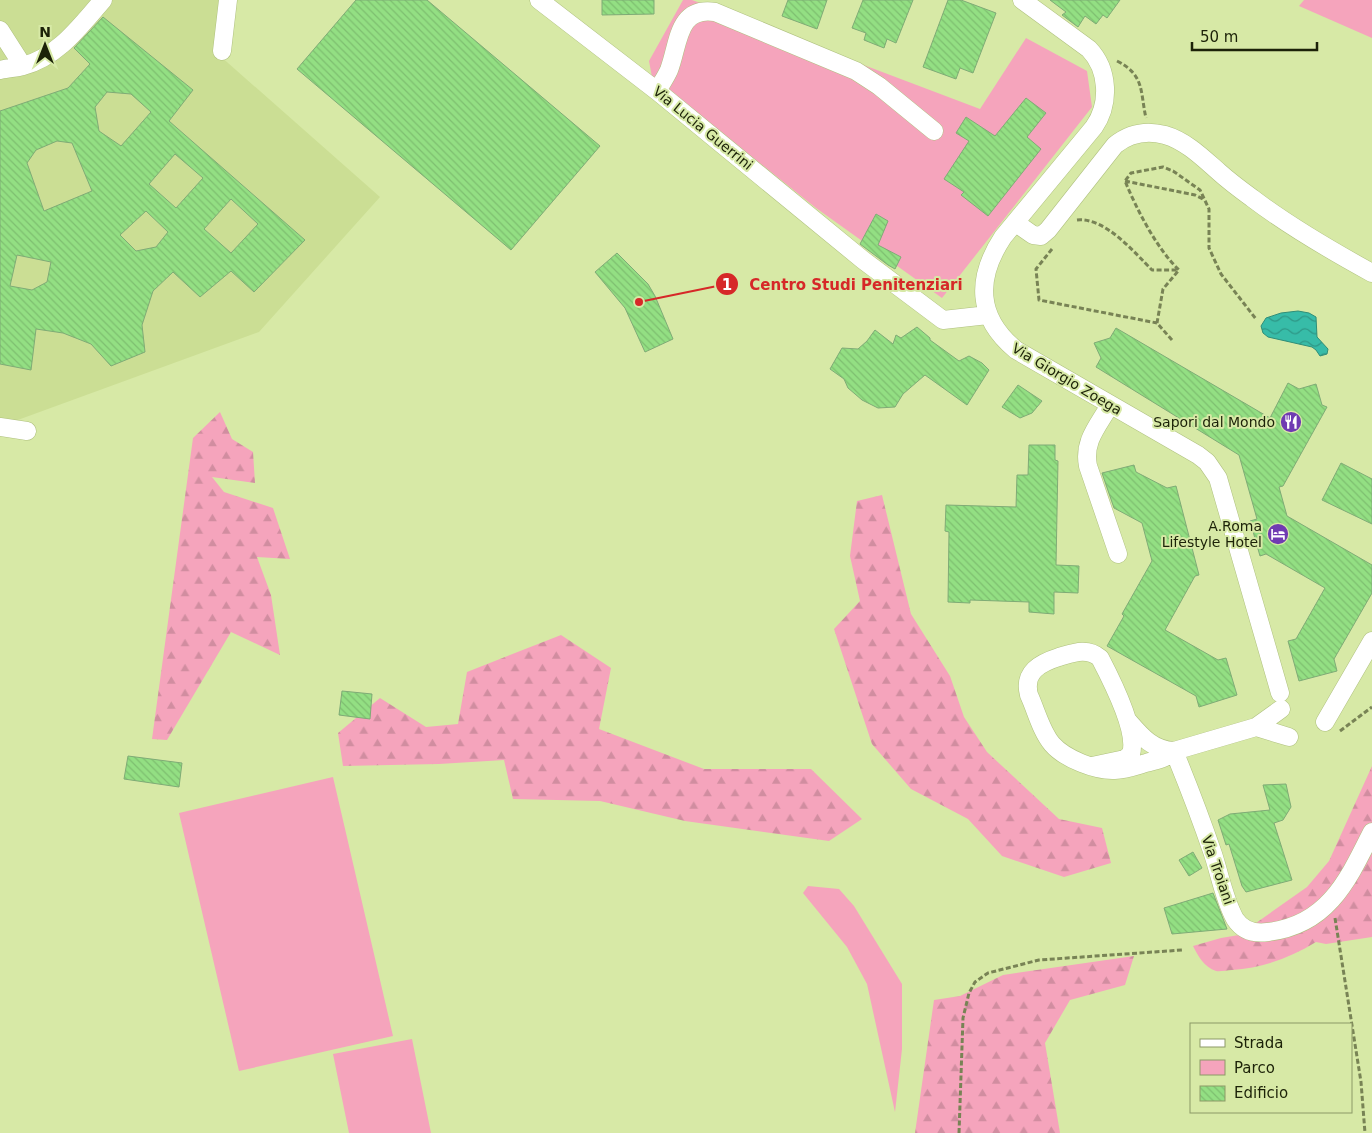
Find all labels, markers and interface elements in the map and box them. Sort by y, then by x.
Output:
north arrow [20,20,70,70]
scale bar [1192,20,1317,52]
text: N [39,24,51,40]
text: 50 m [1200,28,1238,46]
street label: Via Lucia Guerrini [650,83,756,173]
callout: Centro Studi Penitenziari [715,269,973,299]
text: 1 [722,276,732,294]
text: Centro Studi Penitenziari [749,276,963,294]
street label: Via Giorgio Zoega [1009,340,1125,418]
restaurant icon: Sapori dal Mondo [1279,410,1303,434]
place label: Sapori dal Mondo [1153,414,1275,430]
place label: A.Roma Lifestyle Hotel [1162,518,1262,550]
hotel icon: A.Roma Lifestyle Hotel [1266,522,1290,546]
street label: Via Troiani [1199,833,1237,907]
legend [1190,1023,1352,1113]
text: Strada [1234,1034,1283,1052]
text: Parco [1234,1059,1275,1077]
text: Edificio [1234,1084,1288,1102]

